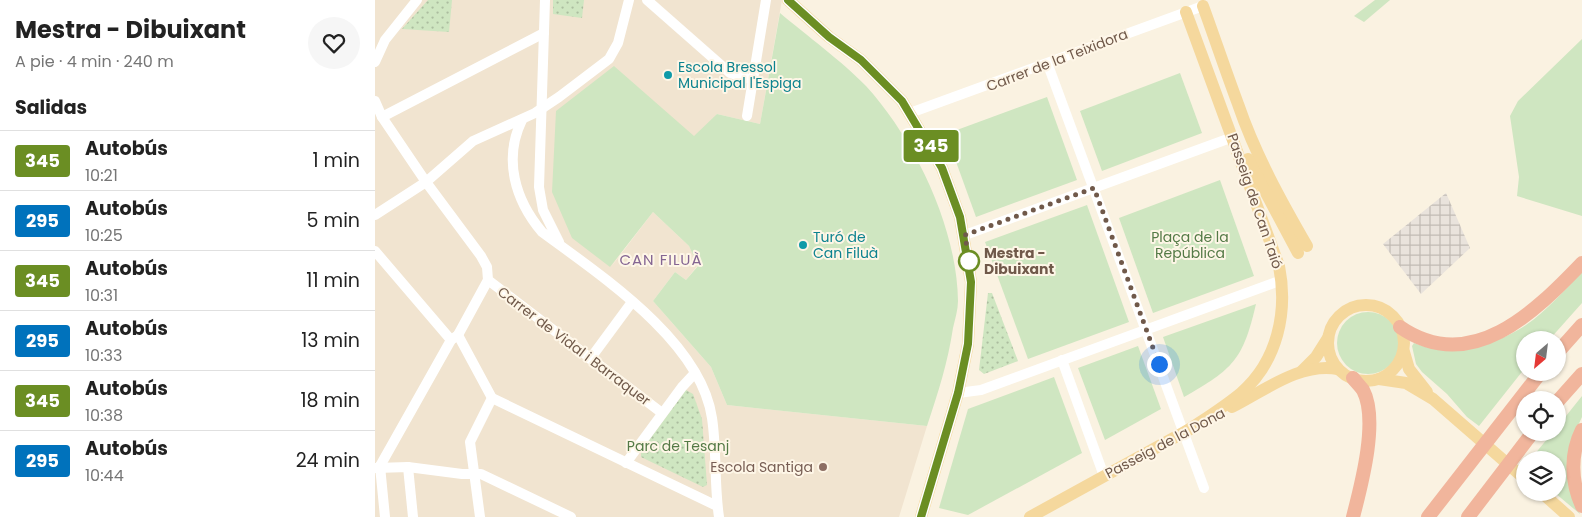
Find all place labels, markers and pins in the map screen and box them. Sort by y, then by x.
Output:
place label: Escola Bressol Municipal l'Espiga [678,57,801,93]
marker: Escola Bressol Municipal l'Espiga [662,69,674,81]
place label: Turó de Can Filuà [813,227,878,263]
marker: Turó de Can Filuà [797,239,809,251]
place label: Mestra - Dibuixant [984,243,1055,279]
marker: Mestra - Dibuixant [958,250,980,272]
place label: Escola Santiga [710,457,813,477]
marker: Escola Santiga [817,461,829,473]

